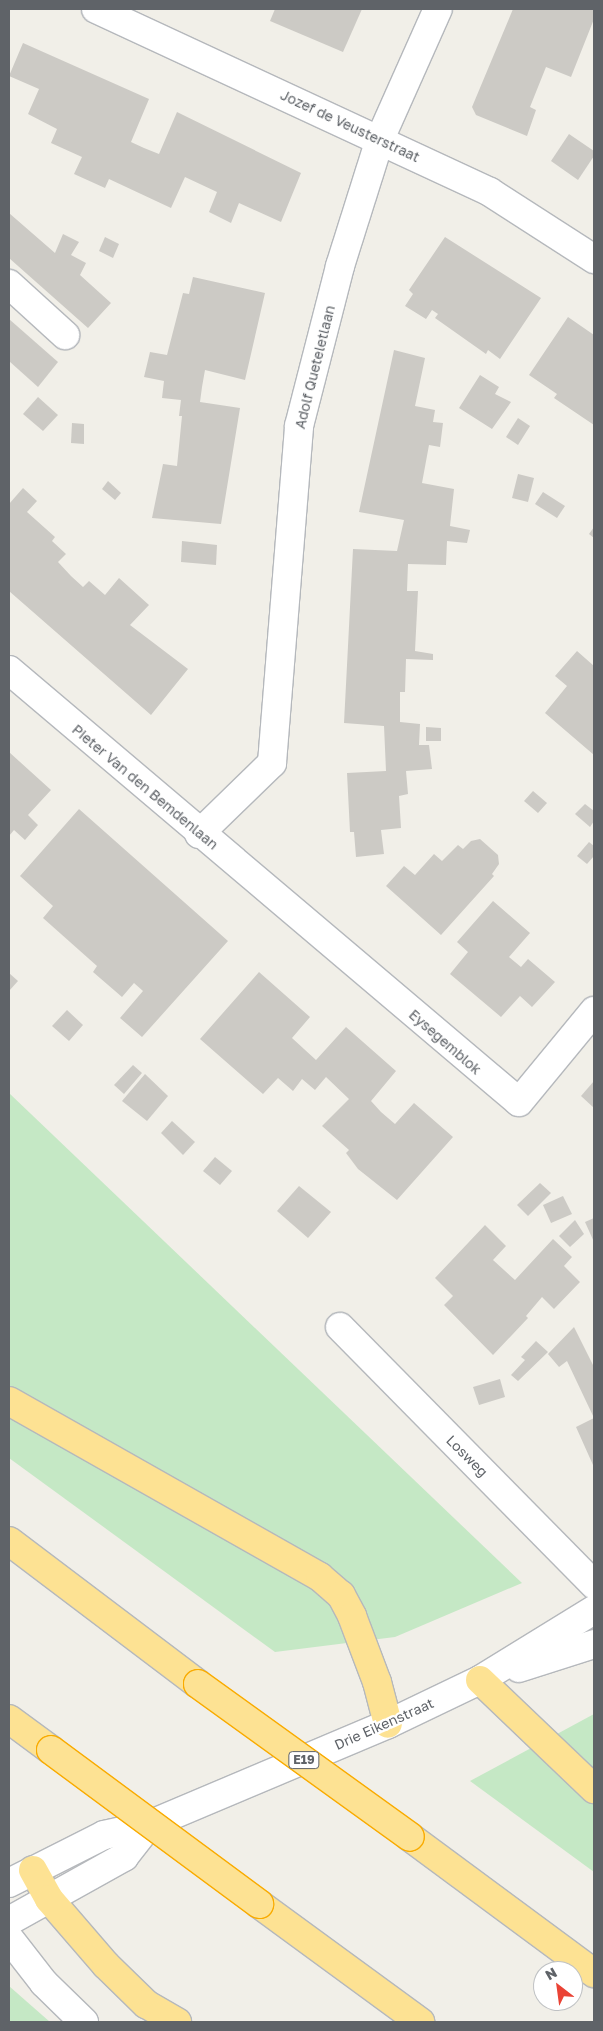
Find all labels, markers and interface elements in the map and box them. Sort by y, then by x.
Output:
street label: Jozef de Veusterstraat [278,86,422,166]
street label: Adolf Queteletlaan [292,303,338,431]
street label: Pieter Van den Bemdenlaan [69,721,221,853]
street label: Eysegemblok [405,1006,485,1078]
street label: Losweg [443,1432,491,1480]
street label: Drie Eikenstraat [332,1695,436,1753]
road number: E19 [288,1750,320,1770]
north arrow [533,1961,583,2011]
text: N [542,1963,560,1983]

